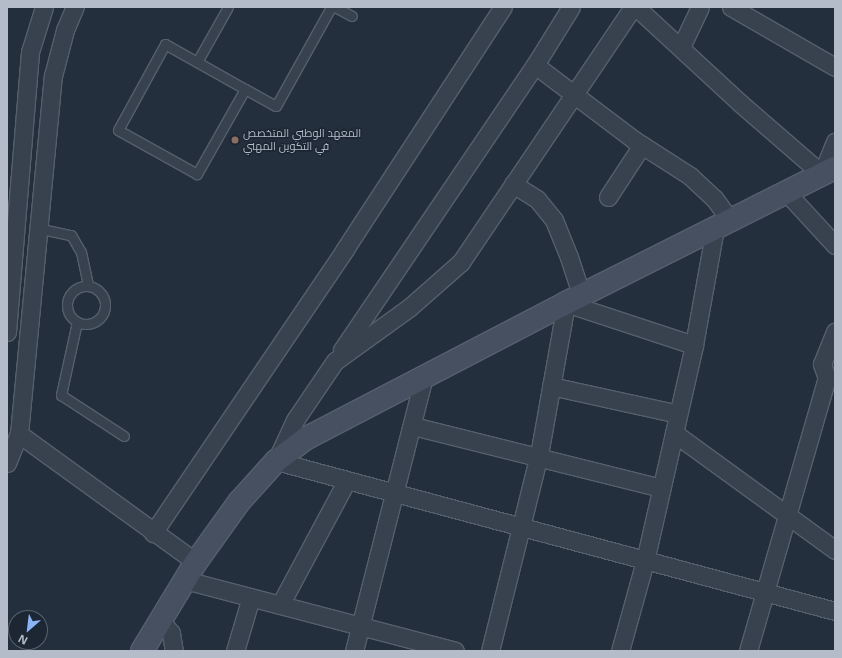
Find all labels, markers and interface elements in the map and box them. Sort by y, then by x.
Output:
place label: المعهد الوطني المتخصص في التكوين المهني [243,127,361,153]
marker: المعهد الوطني المتخصص في التكوين المهني [230,135,240,145]
north arrow [8,610,48,650]
text: N [15,631,30,649]

